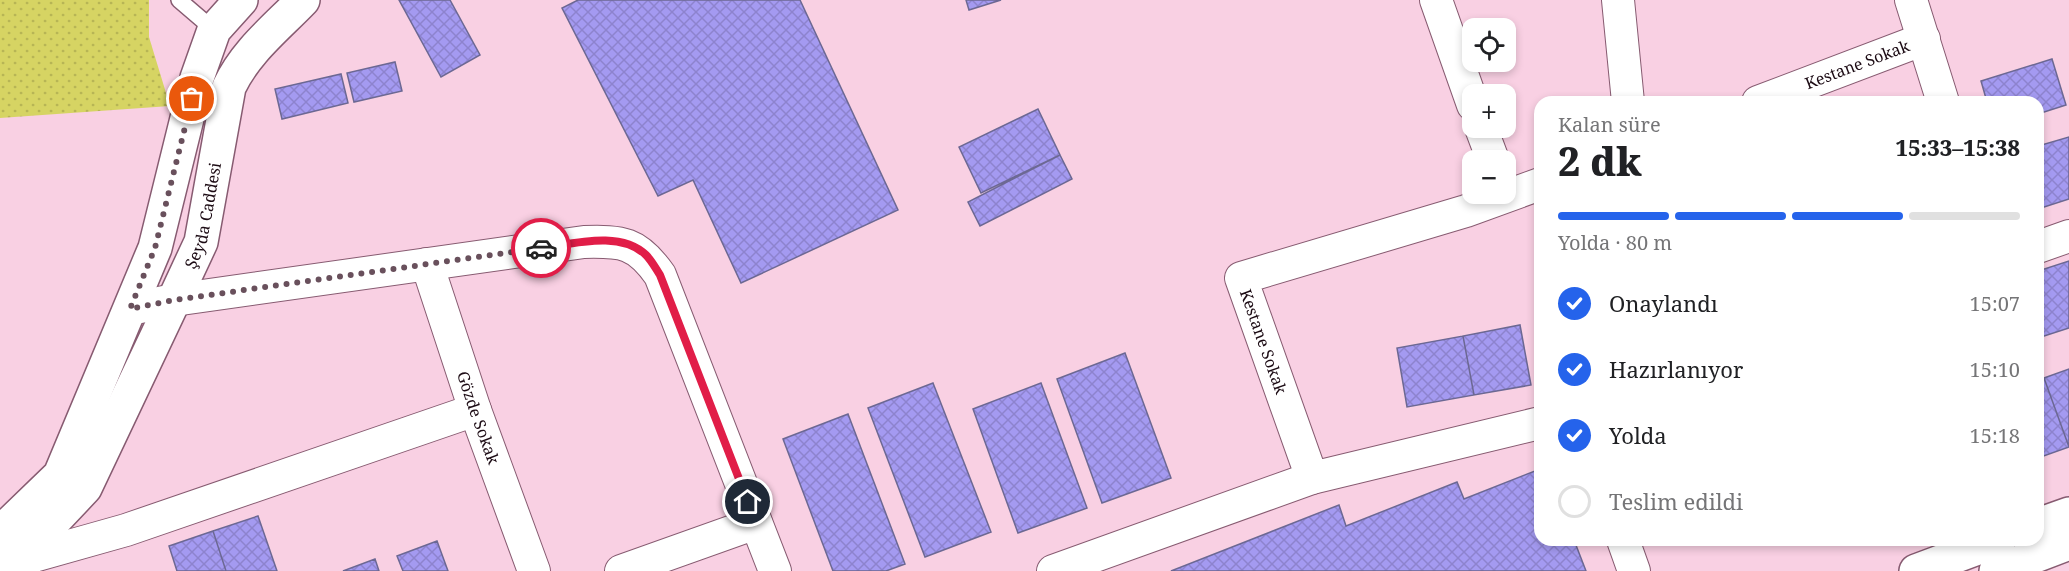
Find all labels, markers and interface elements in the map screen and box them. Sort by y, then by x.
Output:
map controls [1462,18,1516,204]
button: locate [1462,18,1516,72]
street label: Kestane Sokak [1802,34,1913,94]
pin [166,73,217,124]
icon: bag [175,82,208,115]
button: + [1462,84,1516,138]
text: Kalan süre [1558,111,1661,138]
text: 15:33–15:38 [1896,132,2020,162]
text: 2 dk [1558,134,1642,187]
button: − [1462,150,1516,204]
street label: Şeyda Caddesi [179,161,226,272]
courier [511,218,571,278]
text: Yolda · 80 m [1558,229,1672,256]
icon: car [525,232,558,265]
street label: Kestane Sokak [1235,286,1293,398]
icon: check [1558,287,1591,320]
text: Onaylandı [1609,288,1718,318]
text: 15:07 [1970,290,2020,317]
icon: check [1558,353,1591,386]
text: Hazırlanıyor [1609,354,1743,384]
text: 15:10 [1970,356,2020,383]
street label: Gözde Sokak [452,368,505,468]
icon: check [1558,419,1591,452]
text: Yolda [1609,420,1667,450]
text: 15:18 [1970,422,2020,449]
pin [722,476,773,527]
icon: home [731,485,764,518]
text: Teslim edildi [1609,486,1743,516]

